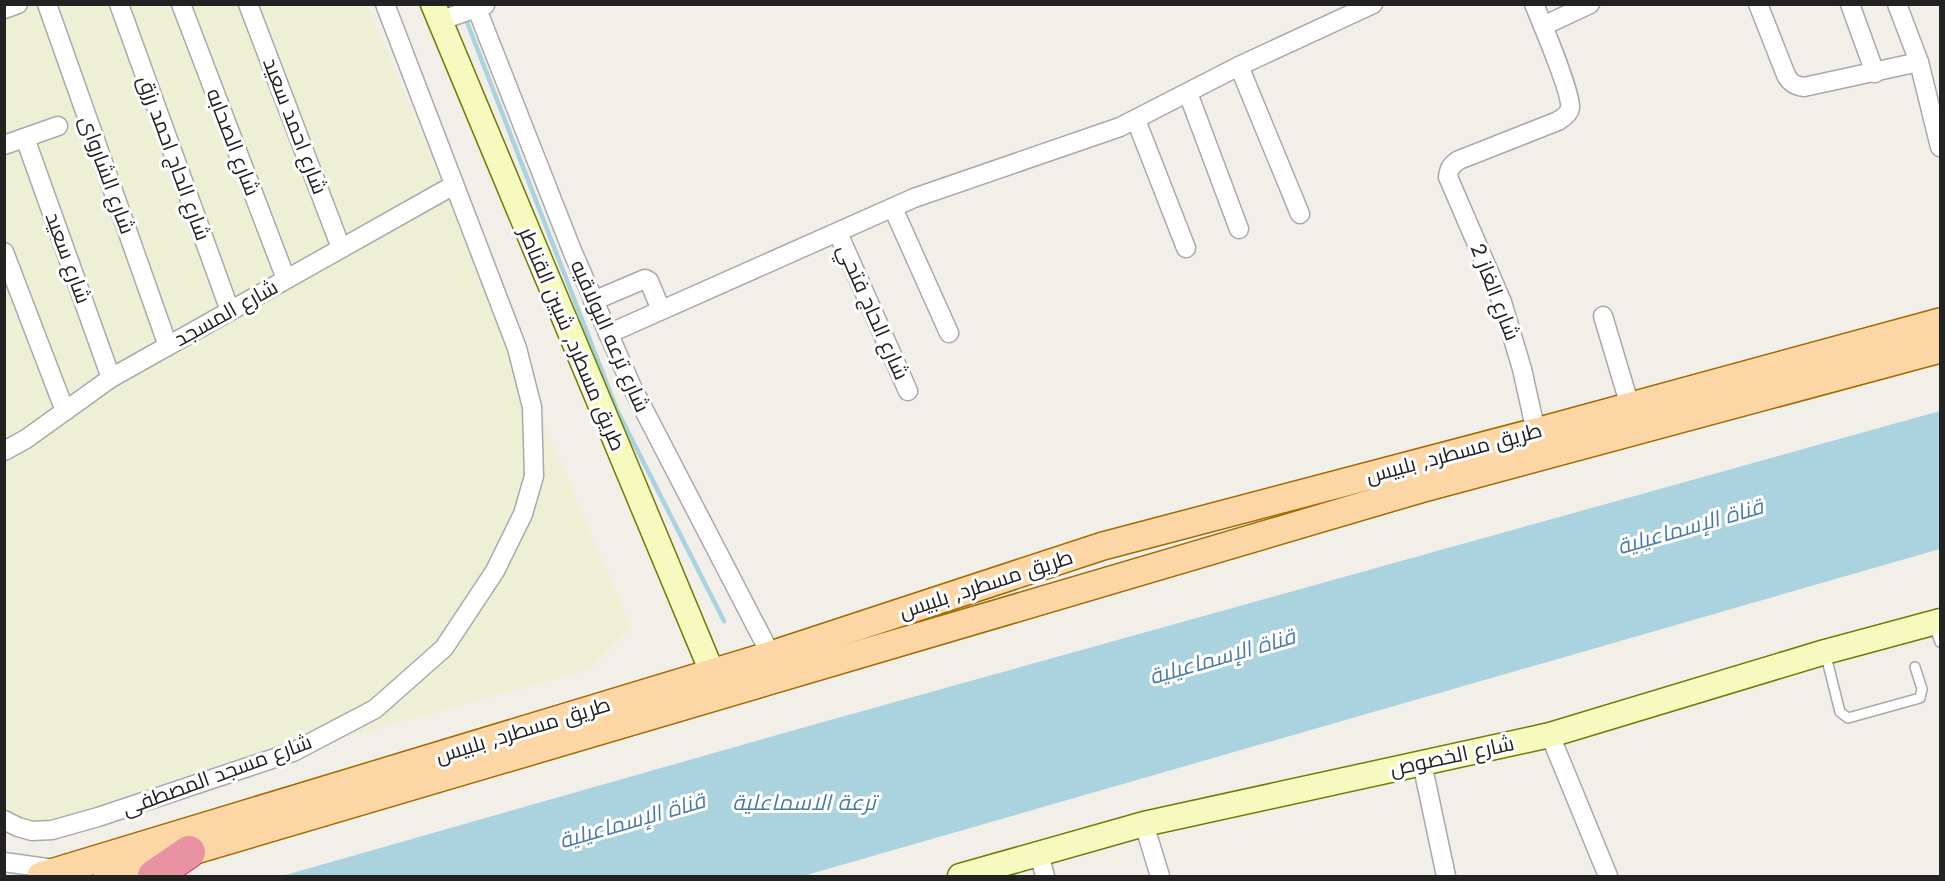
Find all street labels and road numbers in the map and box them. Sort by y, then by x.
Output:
street label: شارع احمد سعيد [255,53,335,199]
street label: شارع الحاج احمد رزق [130,71,218,245]
street label: شارع الصحابه [199,84,267,200]
street label: شارع الشارواى [72,112,142,238]
street label: شارع سعيد [38,208,98,308]
street label: طريق مسطرد, شبين القناطر [511,221,633,456]
street label: شارع الحاج فتحي [829,239,916,385]
street label: شارع الغاز 2 [1463,239,1527,345]
street label: شارع ترعه البولاقيه [563,255,657,417]
street label: شارع المسجد [169,272,283,354]
street label: طريق مسطرد, بلبيس [1363,415,1545,491]
street label: طريق مسطرد, بلبيس [895,542,1077,626]
street label: طريق مسطرد, بلبيس [432,689,614,771]
street label: شارع مسجد المصطفى [118,727,316,823]
street label: شارع الخصوص [1387,728,1517,784]

